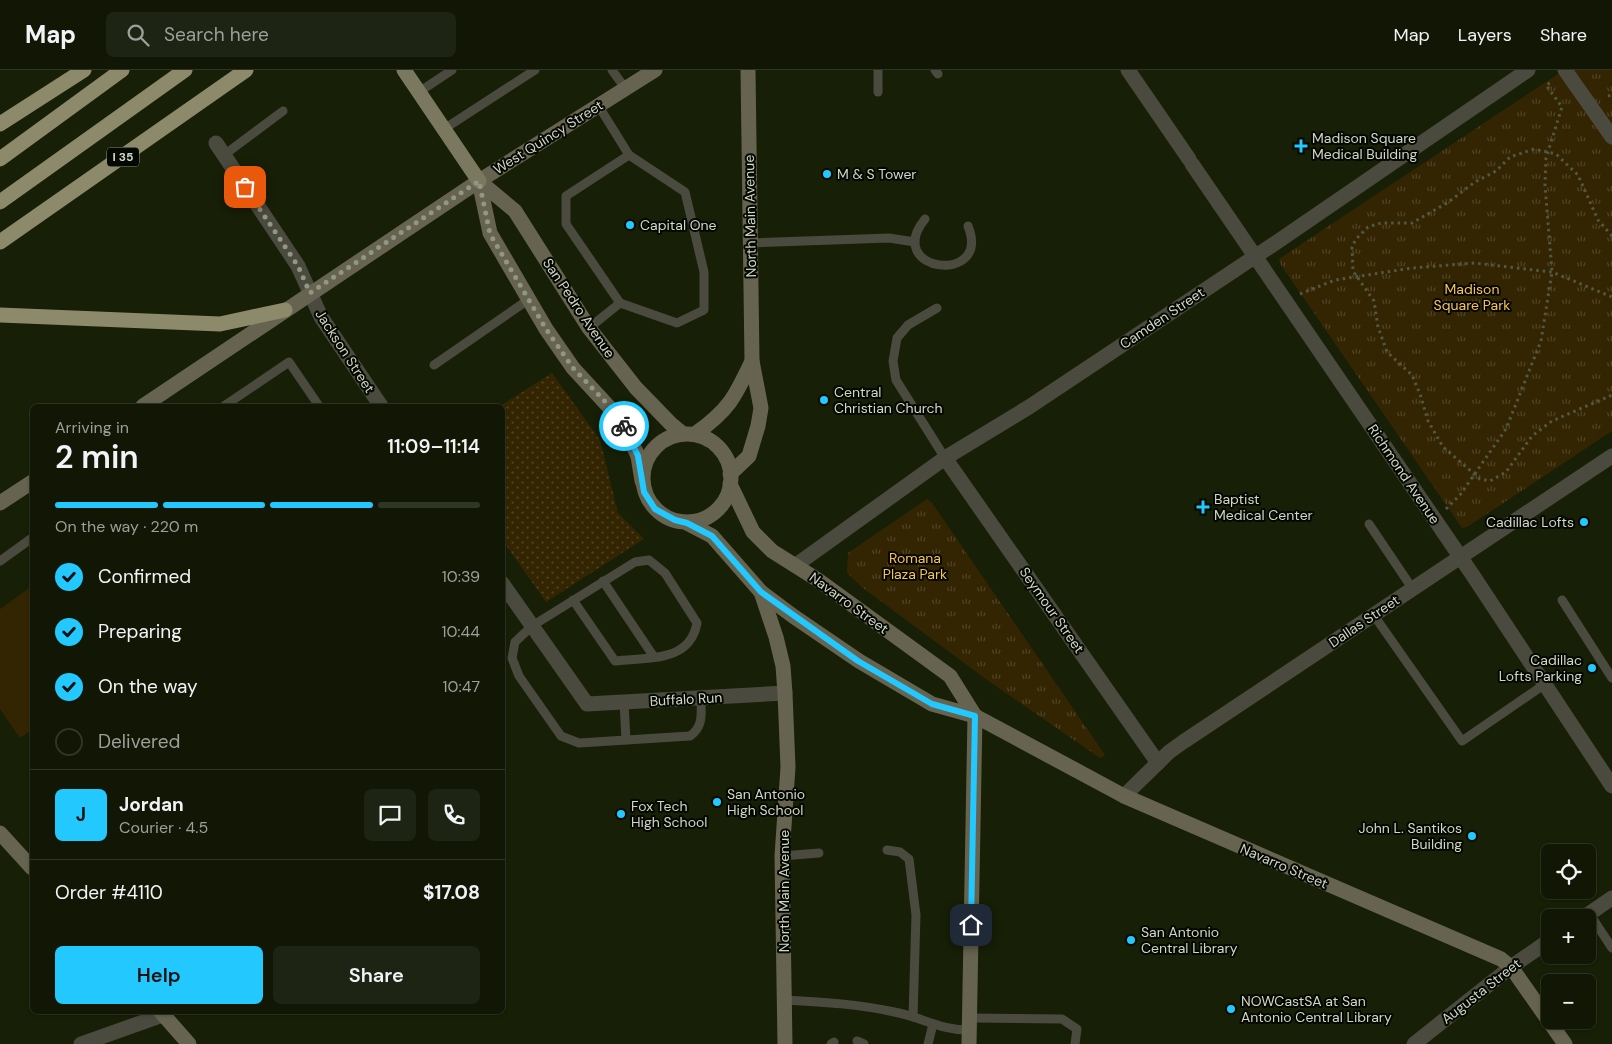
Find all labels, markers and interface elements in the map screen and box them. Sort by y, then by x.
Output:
search box [106,12,456,57]
text: Map [25,19,76,50]
icon: search [124,21,152,49]
text: Search here [164,22,269,47]
text: Map [1394,23,1430,47]
text: Layers [1458,23,1512,47]
text: Share [1540,23,1587,47]
street label: West Quincy Street [490,96,606,178]
place label: Madison Square Medical Building [1312,129,1417,163]
marker: Madison Square Medical Building [1294,139,1308,153]
road number: I 35 [107,147,139,166]
street label: North Main Avenue [740,155,760,277]
place label: M & S Tower [837,165,917,183]
pin [224,166,266,208]
marker: M & S Tower [821,168,833,180]
icon: bag [231,173,259,201]
place label: Capital One [640,216,717,234]
marker: Capital One [624,219,636,231]
street label: San Pedro Avenue [539,255,619,361]
park label: Madison Square Park [1434,280,1510,314]
street label: Camden Street [1116,283,1208,353]
street label: Jackson Street [311,306,379,396]
place label: Central Christian Church [834,383,943,417]
marker: Central Christian Church [818,394,830,406]
courier [599,401,649,451]
icon: bike [610,412,638,440]
text: Arriving in [55,417,129,438]
street label: Richmond Avenue [1364,421,1444,527]
text: 11:09–11:14 [387,434,480,459]
text: 2 min [55,436,139,478]
place label: Baptist Medical Center [1214,490,1313,524]
marker: Baptist Medical Center [1196,500,1210,514]
place label: Cadillac Lofts [1486,513,1574,531]
text: On the way · 220 m [55,516,198,537]
marker: Cadillac Lofts [1578,516,1590,528]
park label: Romana Plaza Park [883,549,947,583]
icon: check [55,563,83,591]
street label: Seymour Street [1016,563,1088,657]
text: Confirmed [98,564,191,589]
text: 10:39 [442,566,480,587]
street label: Navarro Street [806,568,892,638]
street label: Dallas Street [1325,591,1403,651]
icon: check [55,618,83,646]
text: Preparing [98,619,182,644]
text: 10:44 [441,621,480,642]
place label: Cadillac Lofts Parking [1499,651,1582,685]
marker: Cadillac Lofts Parking [1586,662,1598,674]
icon: check [55,673,83,701]
text: On the way [98,674,198,699]
text: 10:47 [443,676,480,697]
street label: Buffalo Run [649,688,723,710]
text: Delivered [98,729,180,754]
place label: San Antonio High School [727,785,805,819]
button: chat [364,789,416,841]
button: phone [428,789,480,841]
text: Jordan [119,792,184,817]
marker: San Antonio High School [711,796,723,808]
place label: Fox Tech High School [631,797,707,831]
text: J [76,802,86,827]
marker: Fox Tech High School [615,808,627,820]
text: Courier · 4.5 [119,817,208,838]
place label: John L. Santikos Building [1358,819,1462,853]
street label: North Main Avenue [775,830,793,952]
marker: John L. Santikos Building [1466,830,1478,842]
street label: Navarro Street [1237,839,1331,893]
map controls [1541,844,1596,1029]
button: locate [1541,844,1596,899]
text: Order #4110 [55,880,163,905]
text: $17.08 [423,880,480,905]
pin [950,904,992,946]
button: + [1541,909,1596,964]
icon: home [957,911,985,939]
place label: San Antonio Central Library [1141,923,1238,957]
marker: San Antonio Central Library [1125,934,1137,946]
button: Help [55,946,263,1004]
button: Share [273,946,480,1004]
street label: Augusta Street [1438,954,1524,1028]
button: − [1541,974,1596,1029]
place label: NOWCastSA at San Antonio Central Library [1241,992,1392,1026]
marker: NOWCastSA at San Antonio Central Library [1225,1003,1237,1015]

